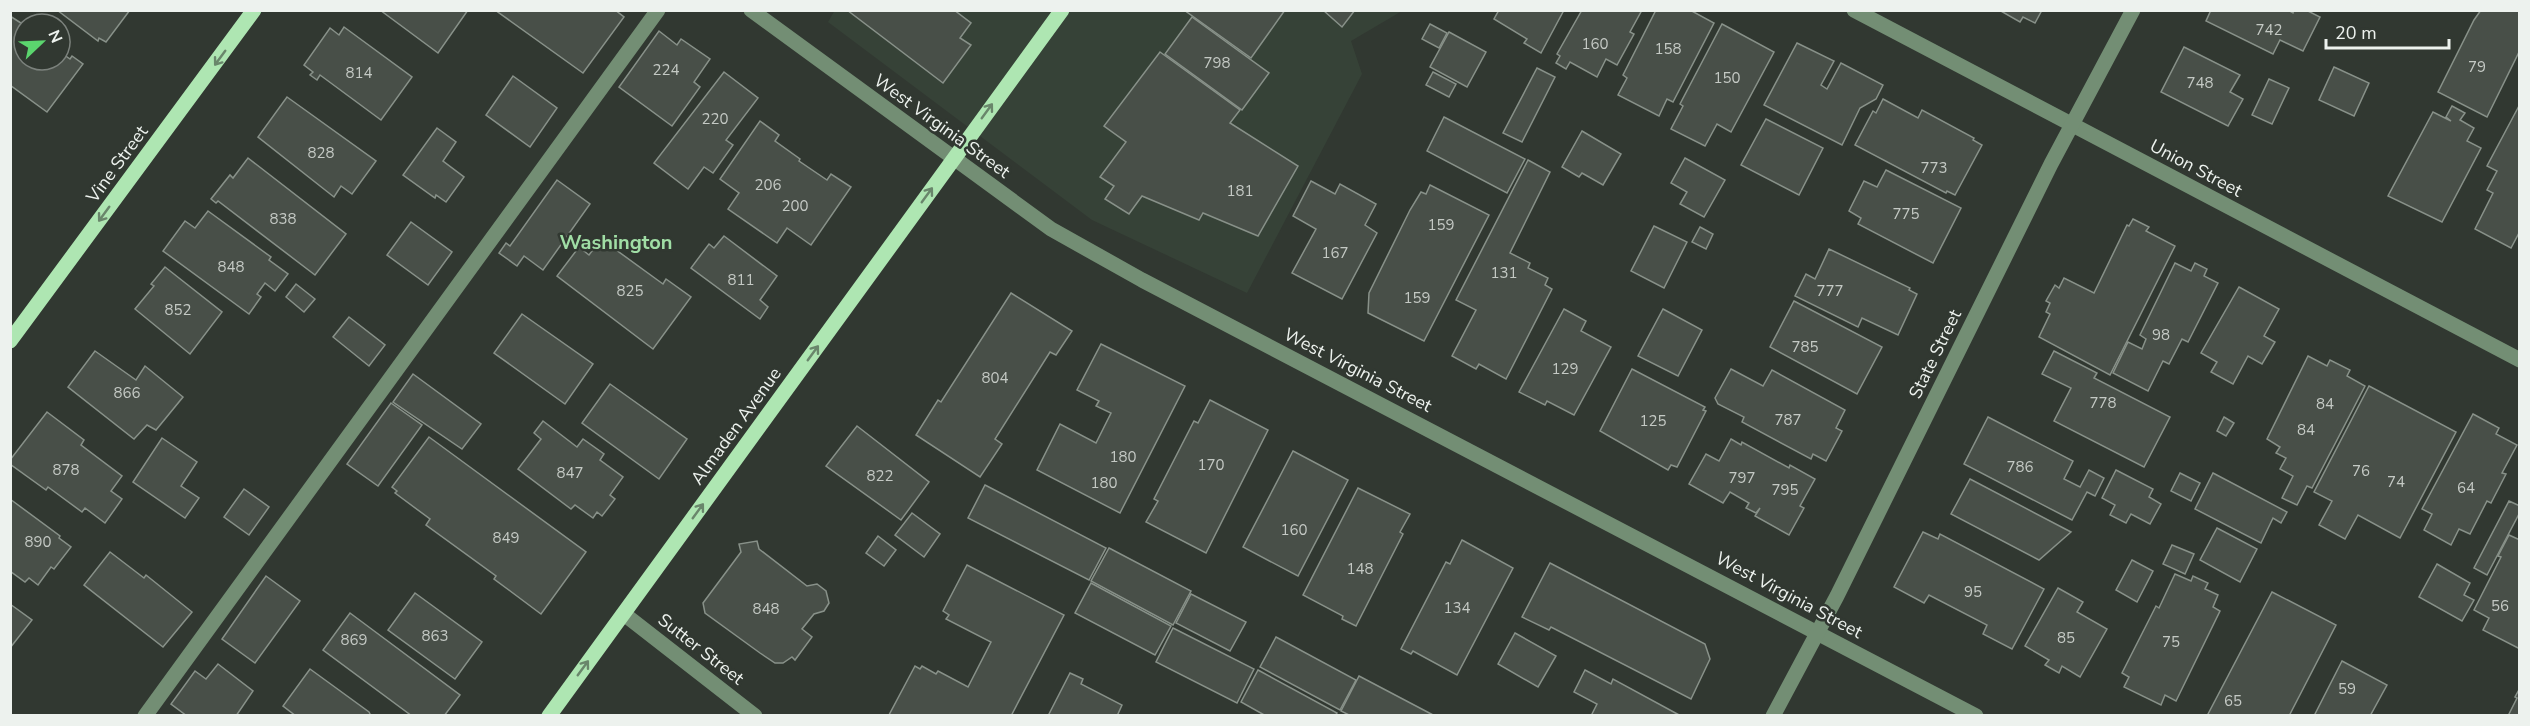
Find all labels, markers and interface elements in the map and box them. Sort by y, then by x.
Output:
north arrow [12,12,72,72]
scale bar [2326,12,2449,50]
house number: 742 [2255,20,2283,40]
text: 20 m [2335,21,2377,45]
text: N [42,27,67,46]
house number: 160 [1581,34,1609,54]
house number: 158 [1654,39,1682,59]
one-way arrow [213,49,226,65]
house number: 798 [1203,53,1231,73]
house number: 79 [2468,57,2486,77]
house number: 224 [652,60,680,80]
house number: 814 [345,63,373,83]
street label: West Virginia Street [869,68,1016,184]
house number: 150 [1713,68,1741,88]
house number: 748 [2186,73,2214,93]
one-way arrow [981,103,994,119]
house number: 220 [701,109,729,129]
street label: Vine Street [80,120,154,208]
street label: Union Street [2146,134,2247,203]
house number: 828 [307,143,335,163]
house number: 773 [1920,158,1948,178]
house number: 206 [754,175,782,195]
house number: 181 [1226,181,1254,201]
one-way arrow [921,188,933,204]
house number: 200 [781,196,809,216]
house number: 775 [1892,204,1920,224]
one-way arrow [98,206,110,222]
house number: 838 [269,209,297,229]
house number: 159 [1427,215,1455,235]
district label: Washington [559,229,673,256]
house number: 167 [1321,243,1349,263]
house number: 848 [217,257,245,277]
house number: 131 [1490,263,1518,283]
house number: 811 [727,270,755,290]
house number: 825 [616,281,644,301]
house number: 777 [1816,281,1844,301]
house number: 159 [1403,288,1431,308]
house number: 852 [164,300,192,320]
street label: State Street [1903,305,1967,403]
street label: West Virginia Street [1280,322,1437,418]
house number: 98 [2152,325,2170,345]
house number: 785 [1791,337,1819,357]
one-way arrow [806,345,819,361]
house number: 129 [1551,359,1579,379]
street label: Almaden Avenue [685,362,787,490]
house number: 804 [981,368,1009,388]
house number: 866 [113,383,141,403]
house number: 778 [2089,393,2117,413]
house number: 84 [2316,394,2334,414]
house number: 787 [1774,410,1802,430]
house number: 125 [1639,411,1667,431]
house number: 84 [2297,420,2315,440]
house number: 180 [1109,447,1137,467]
house number: 170 [1197,455,1225,475]
house number: 786 [2006,457,2034,477]
house number: 878 [52,460,80,480]
house number: 76 [2352,461,2370,481]
house number: 847 [556,463,584,483]
house number: 822 [866,466,894,486]
house number: 797 [1728,468,1756,488]
house number: 74 [2387,472,2405,492]
house number: 180 [1090,473,1118,493]
house number: 64 [2457,478,2475,498]
house number: 795 [1771,480,1799,500]
one-way arrow [692,503,704,519]
house number: 160 [1280,520,1308,540]
house number: 849 [492,528,520,548]
house number: 890 [24,532,52,552]
street label: West Virginia Street [1711,546,1867,644]
house number: 148 [1346,559,1374,579]
house number: 95 [1964,582,1982,602]
house number: 56 [2491,596,2509,616]
house number: 134 [1443,598,1471,618]
house number: 848 [752,599,780,619]
street label: Sutter Street [653,608,750,691]
house number: 863 [421,626,449,646]
house number: 85 [2057,628,2075,648]
house number: 869 [340,630,368,650]
house number: 75 [2162,632,2180,652]
one-way arrow [577,661,590,677]
house number: 59 [2338,679,2356,699]
house number: 65 [2224,691,2242,711]

